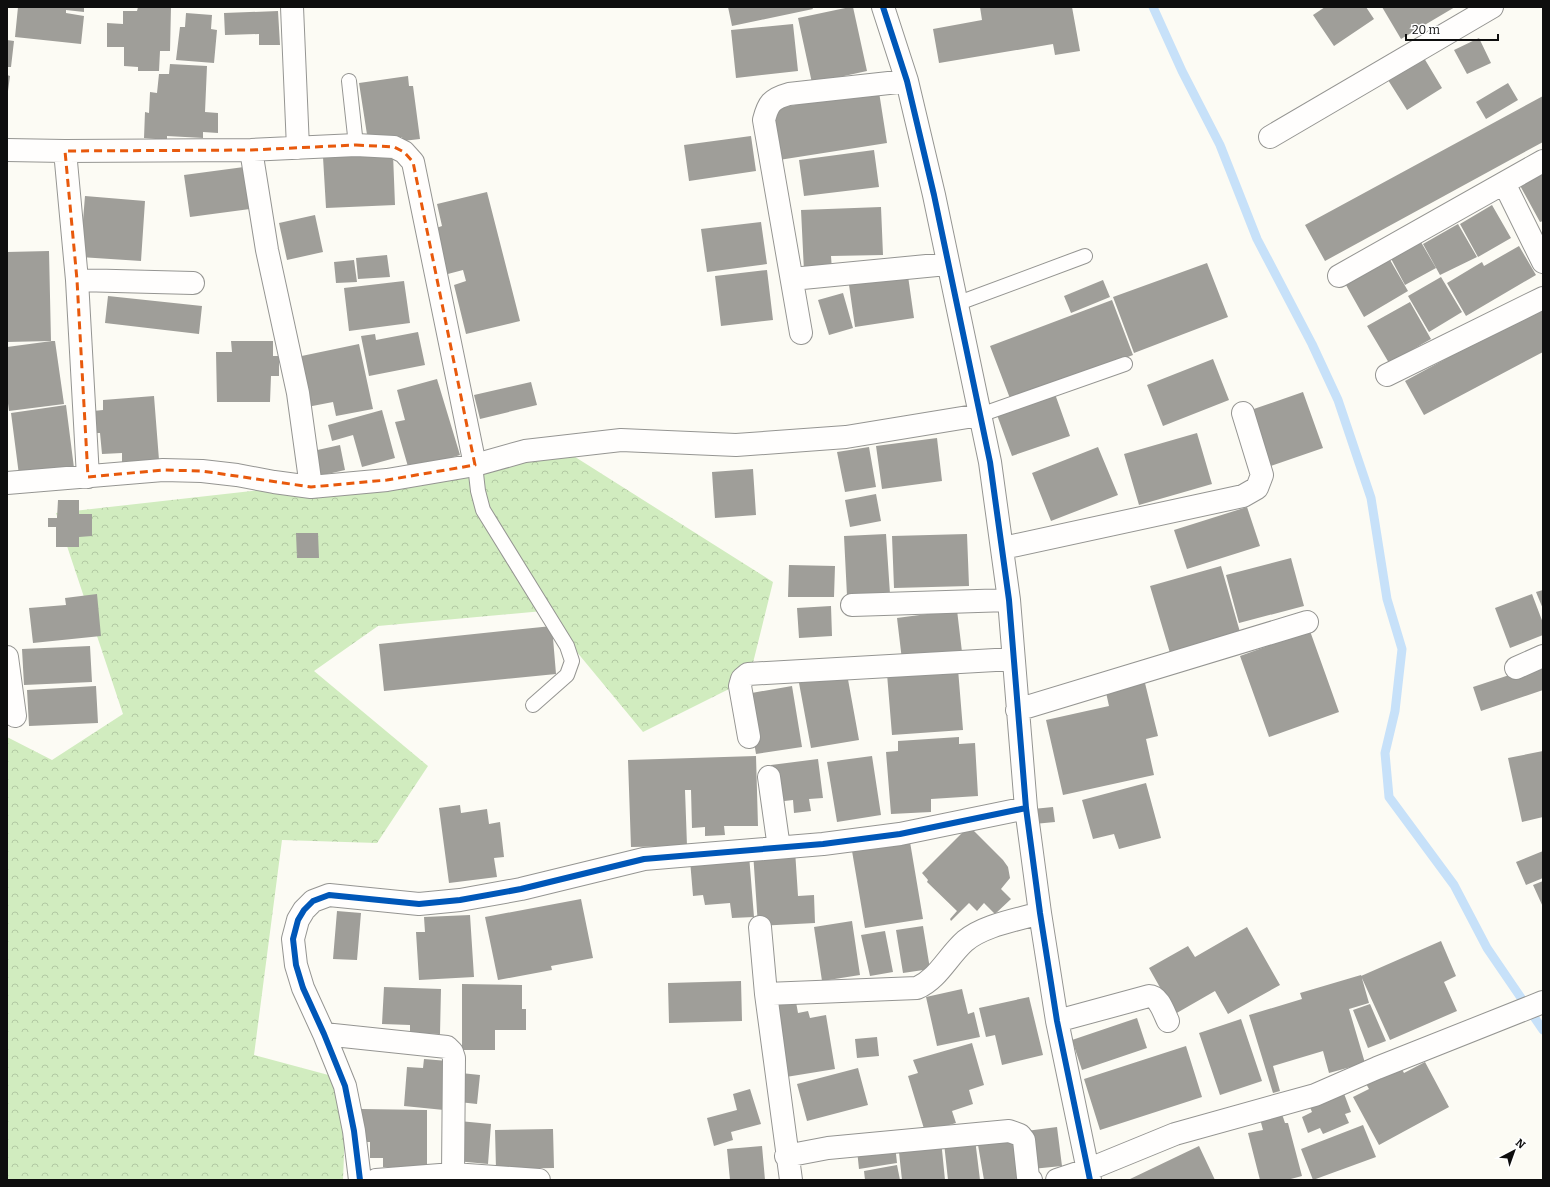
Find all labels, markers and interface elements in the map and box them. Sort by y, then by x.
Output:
scale bar [1406,16,1498,42]
text: 20 m [1412,23,1441,37]
north arrow [1494,1131,1534,1171]
text: N [1513,1136,1528,1152]

